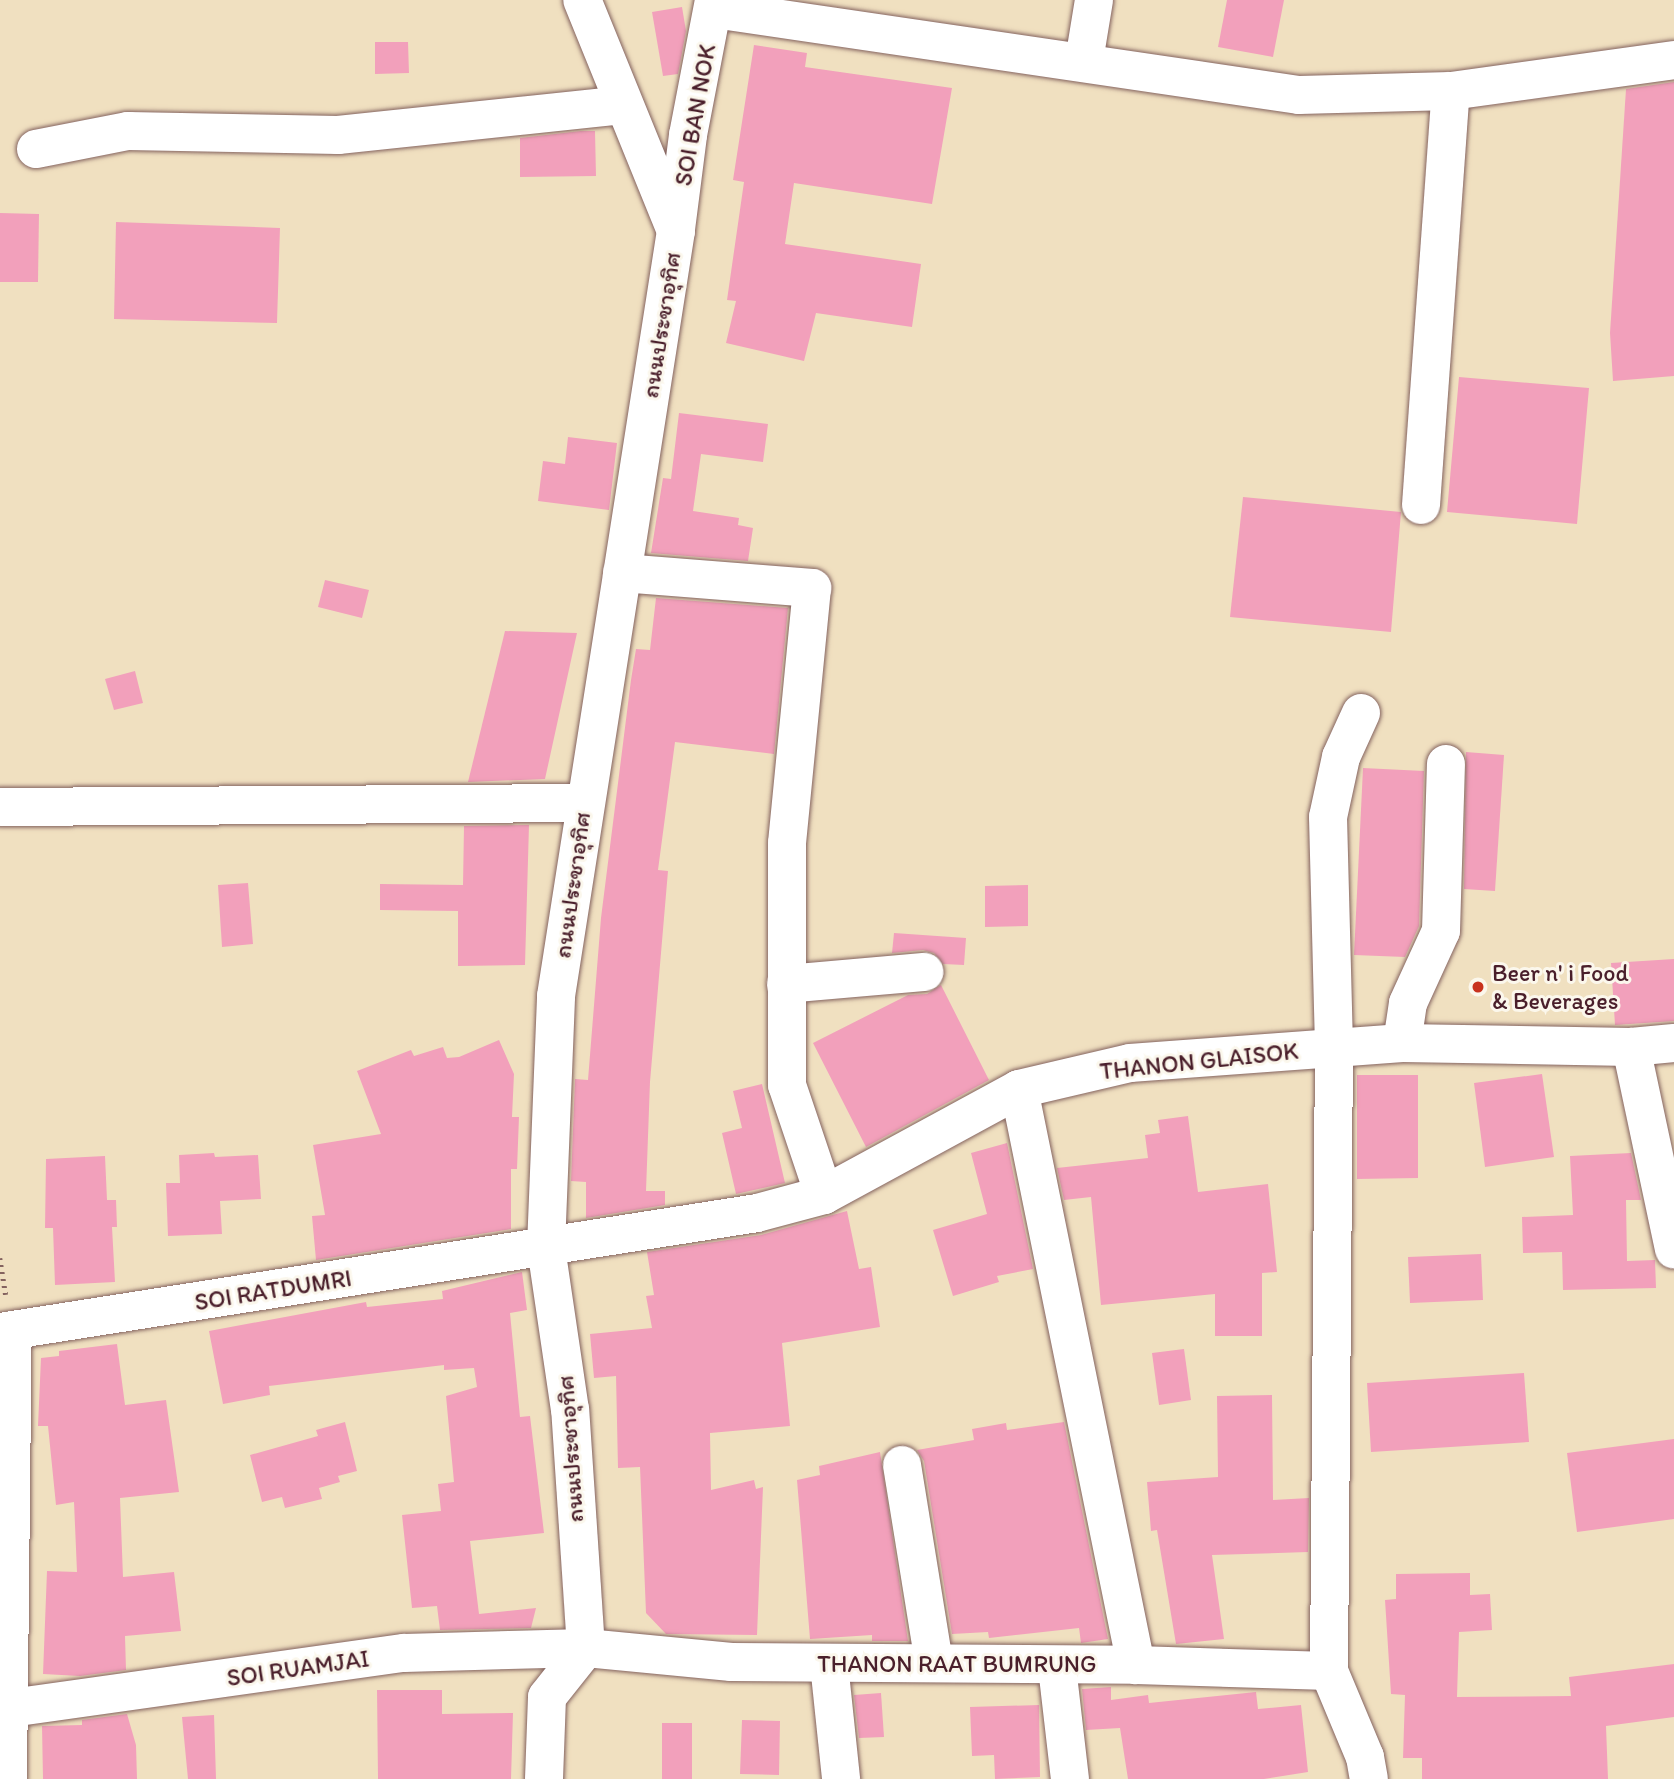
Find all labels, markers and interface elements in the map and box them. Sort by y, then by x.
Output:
street label: SOI BAN NOK [668,42,722,188]
street label: ถนนประชาอุทิศ [635,250,687,400]
street label: ถนนประชาอุทิศ [548,810,596,960]
place label: Beer n' i Food & Beverages [1492,959,1630,1015]
marker: Beer n' i Food & Beverages [1470,979,1486,995]
street label: THANON GLAISOK [1100,1036,1298,1086]
street label: SOI RATDUMRI [192,1263,354,1317]
street label: ถนนประชาอุทิศ [551,1375,589,1523]
street label: SOI RUAMJAI [225,1644,371,1692]
street label: THANON RAAT BUMRUNG [818,1650,1096,1678]

